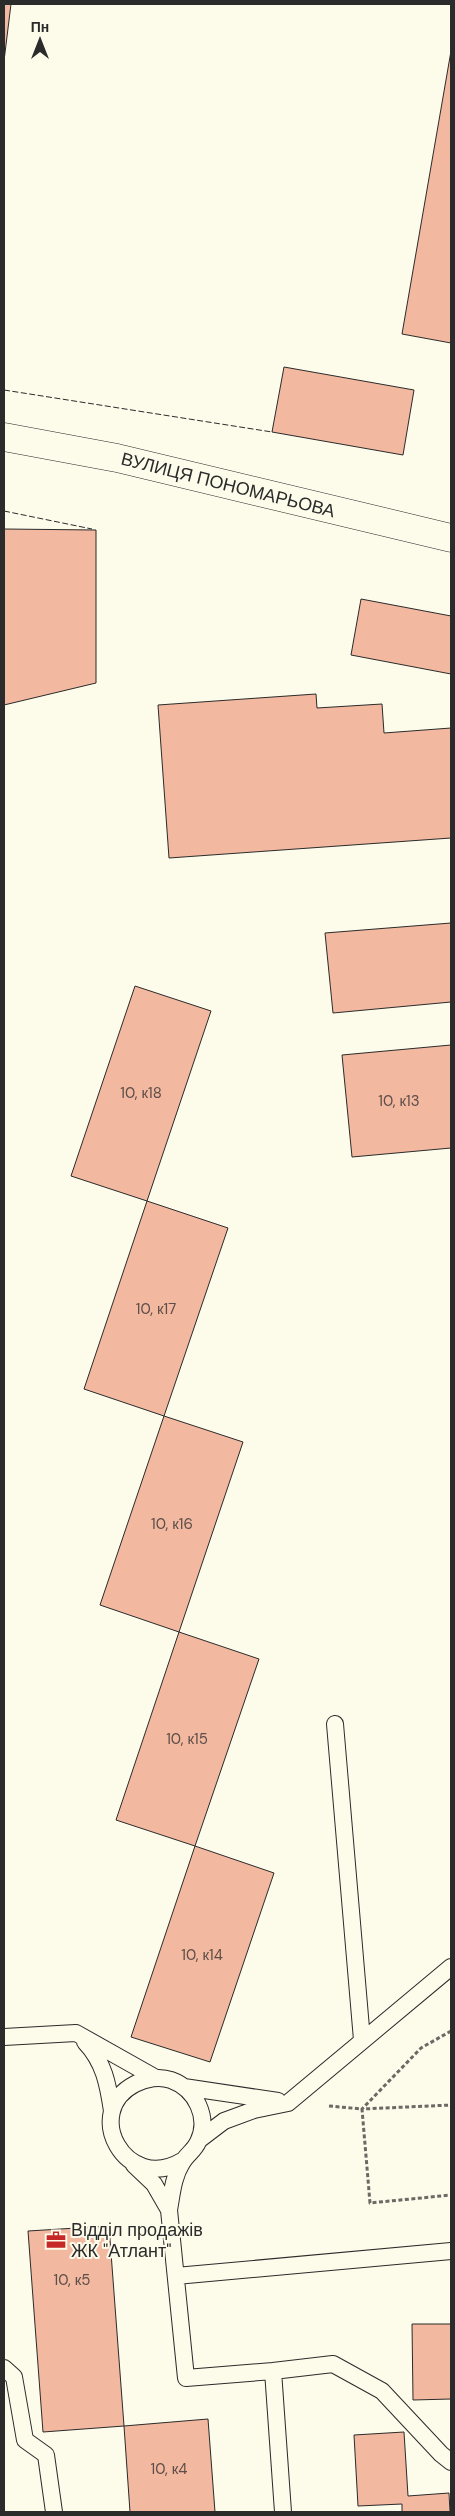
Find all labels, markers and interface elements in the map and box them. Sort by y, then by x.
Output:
north arrow [15,15,65,65]
text: Пн [31,18,49,36]
street label: ВУЛИЦЯ ПОНОМАРЬОВА [118,447,338,523]
house number: 10, к18 [120,1083,162,1103]
house number: 10, к13 [378,1091,420,1111]
house number: 10, к17 [136,1299,176,1319]
house number: 10, к16 [151,1514,193,1534]
house number: 10, к15 [166,1729,208,1749]
house number: 10, к14 [181,1945,223,1965]
place label: Відділ продажів ЖК "Атлант" [71,2218,203,2263]
office icon: Відділ продажів ЖК "Атлант" [45,2229,67,2251]
house number: 10, к5 [54,2270,90,2290]
house number: 10, к4 [151,2459,187,2479]

